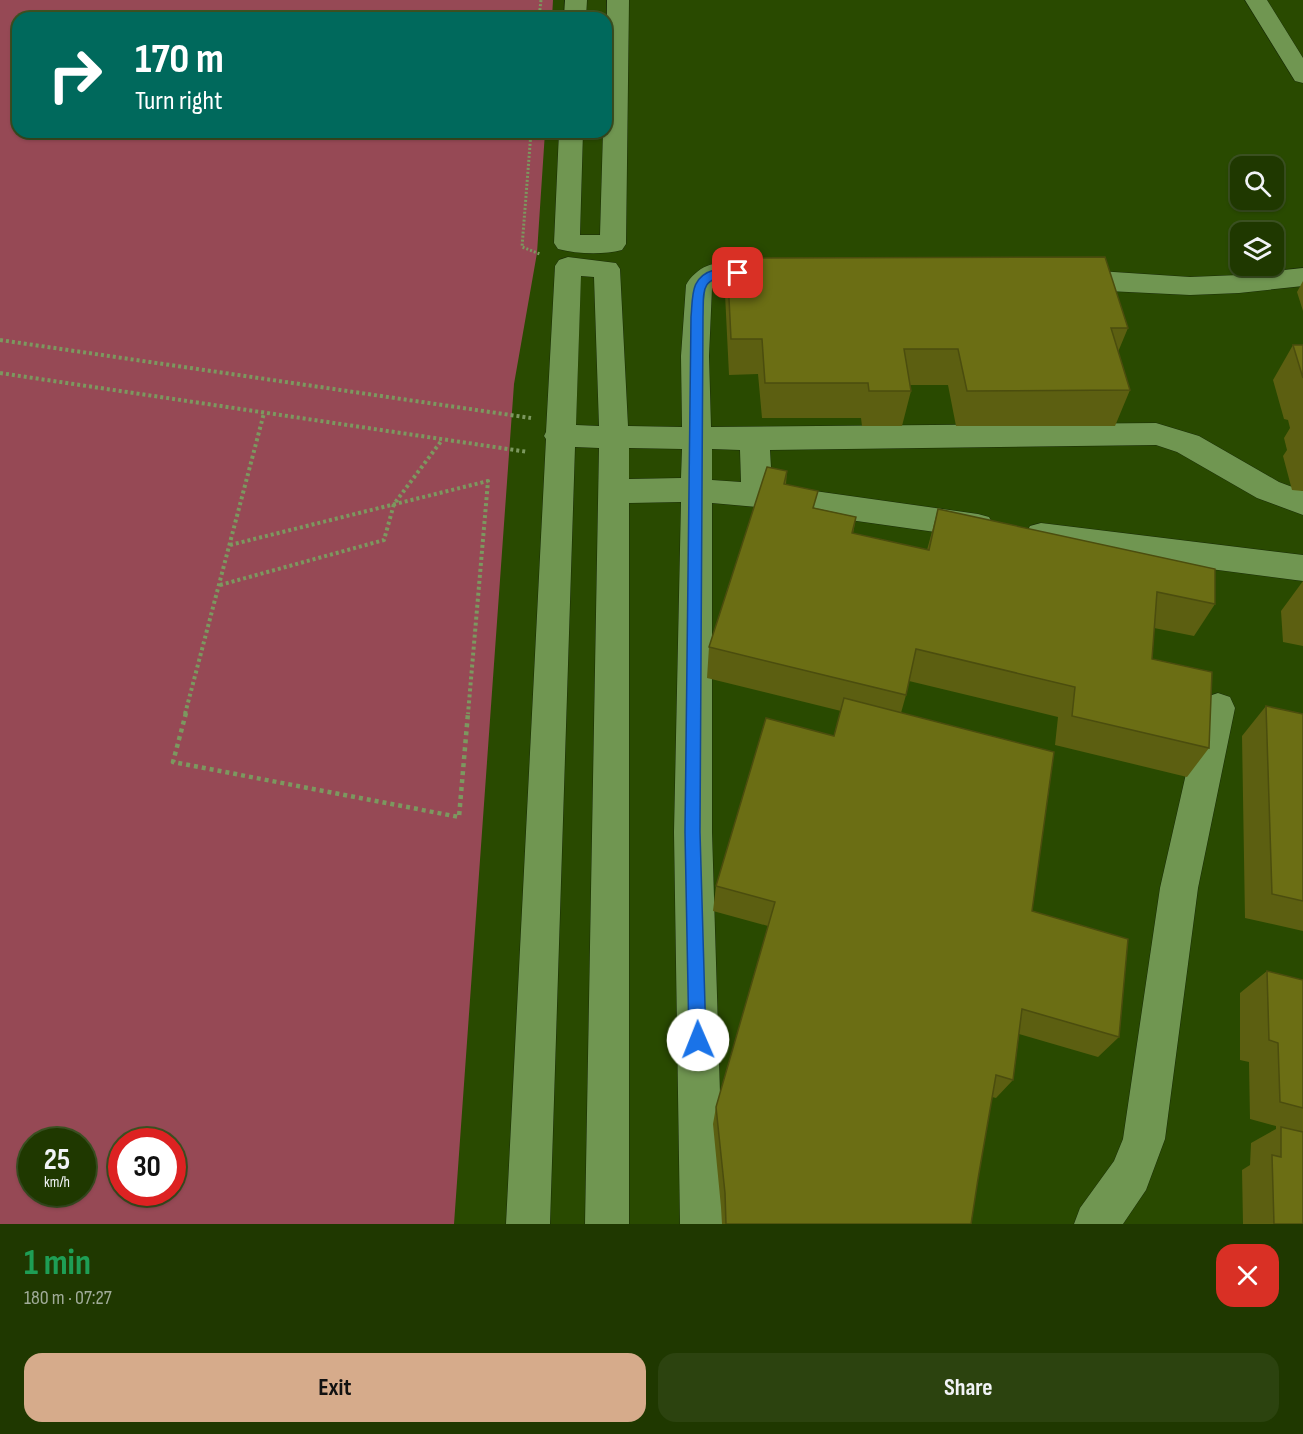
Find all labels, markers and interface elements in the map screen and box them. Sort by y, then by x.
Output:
text: 170 m [135,34,224,85]
icon: right [36,36,114,114]
text: Turn right [135,85,222,117]
map controls [1230,156,1284,276]
button: search [1230,156,1284,210]
button: layers [1230,222,1284,276]
pin [712,247,763,298]
icon: arrive [721,256,754,289]
position arrow [666,1008,730,1072]
speed limit sign: 30 [108,1128,186,1206]
text: 25 [44,1142,70,1178]
text: km/h [44,1173,70,1192]
text: 1 min [24,1242,91,1285]
button: close [1216,1244,1279,1307]
text: 180 m · 07:27 [24,1286,112,1310]
button: Exit [24,1353,646,1422]
button: Share [658,1353,1279,1422]

